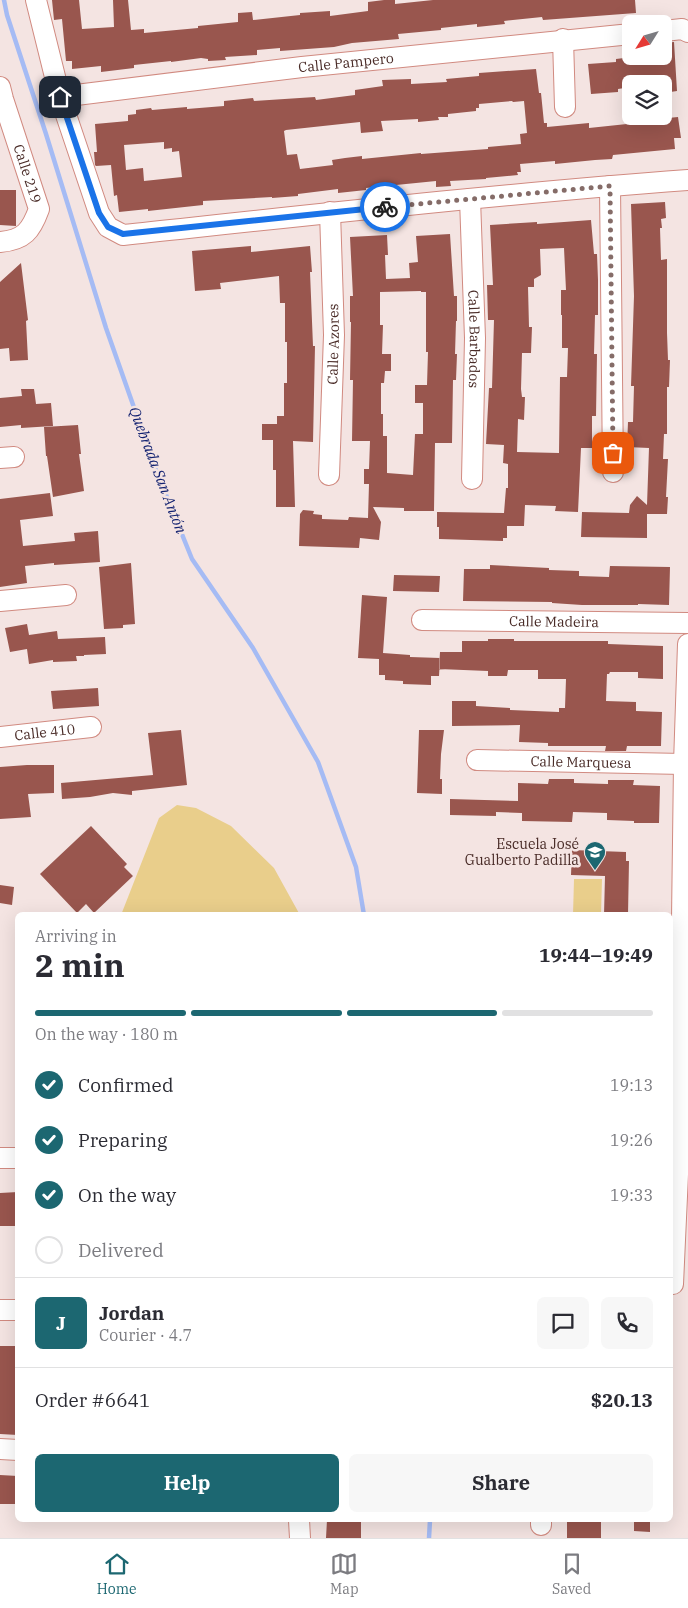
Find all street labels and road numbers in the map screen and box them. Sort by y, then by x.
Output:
street label: Calle Pampero [297,49,395,76]
street label: Calle 219 [9,142,45,206]
street label: Calle Barbados [464,289,484,388]
street label: Calle Azores [323,303,343,385]
street label: Calle Madeira [509,612,599,631]
street label: Calle 410 [13,720,76,744]
street label: Calle Marquesa [530,752,632,772]

